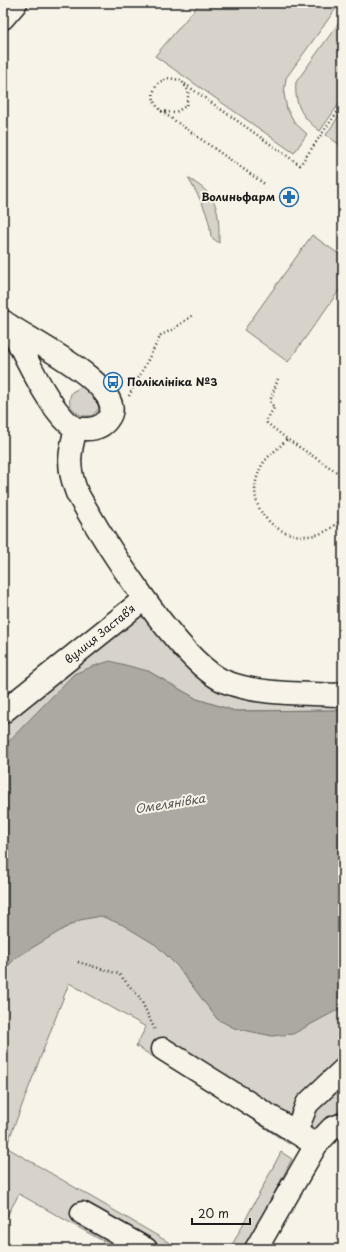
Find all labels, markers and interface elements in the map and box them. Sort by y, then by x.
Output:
pharmacy icon: Волиньфарм [278,186,300,208]
place label: Волиньфарм [201,188,275,205]
bus stop icon: Поліклініка №3 [102,371,124,393]
place label: Поліклініка №3 [127,373,217,390]
street label: вулиця Заставʼя [61,600,139,667]
water label: Омелянівка [134,789,207,817]
scale bar [192,1200,250,1226]
text: 20 m [198,1204,229,1222]

